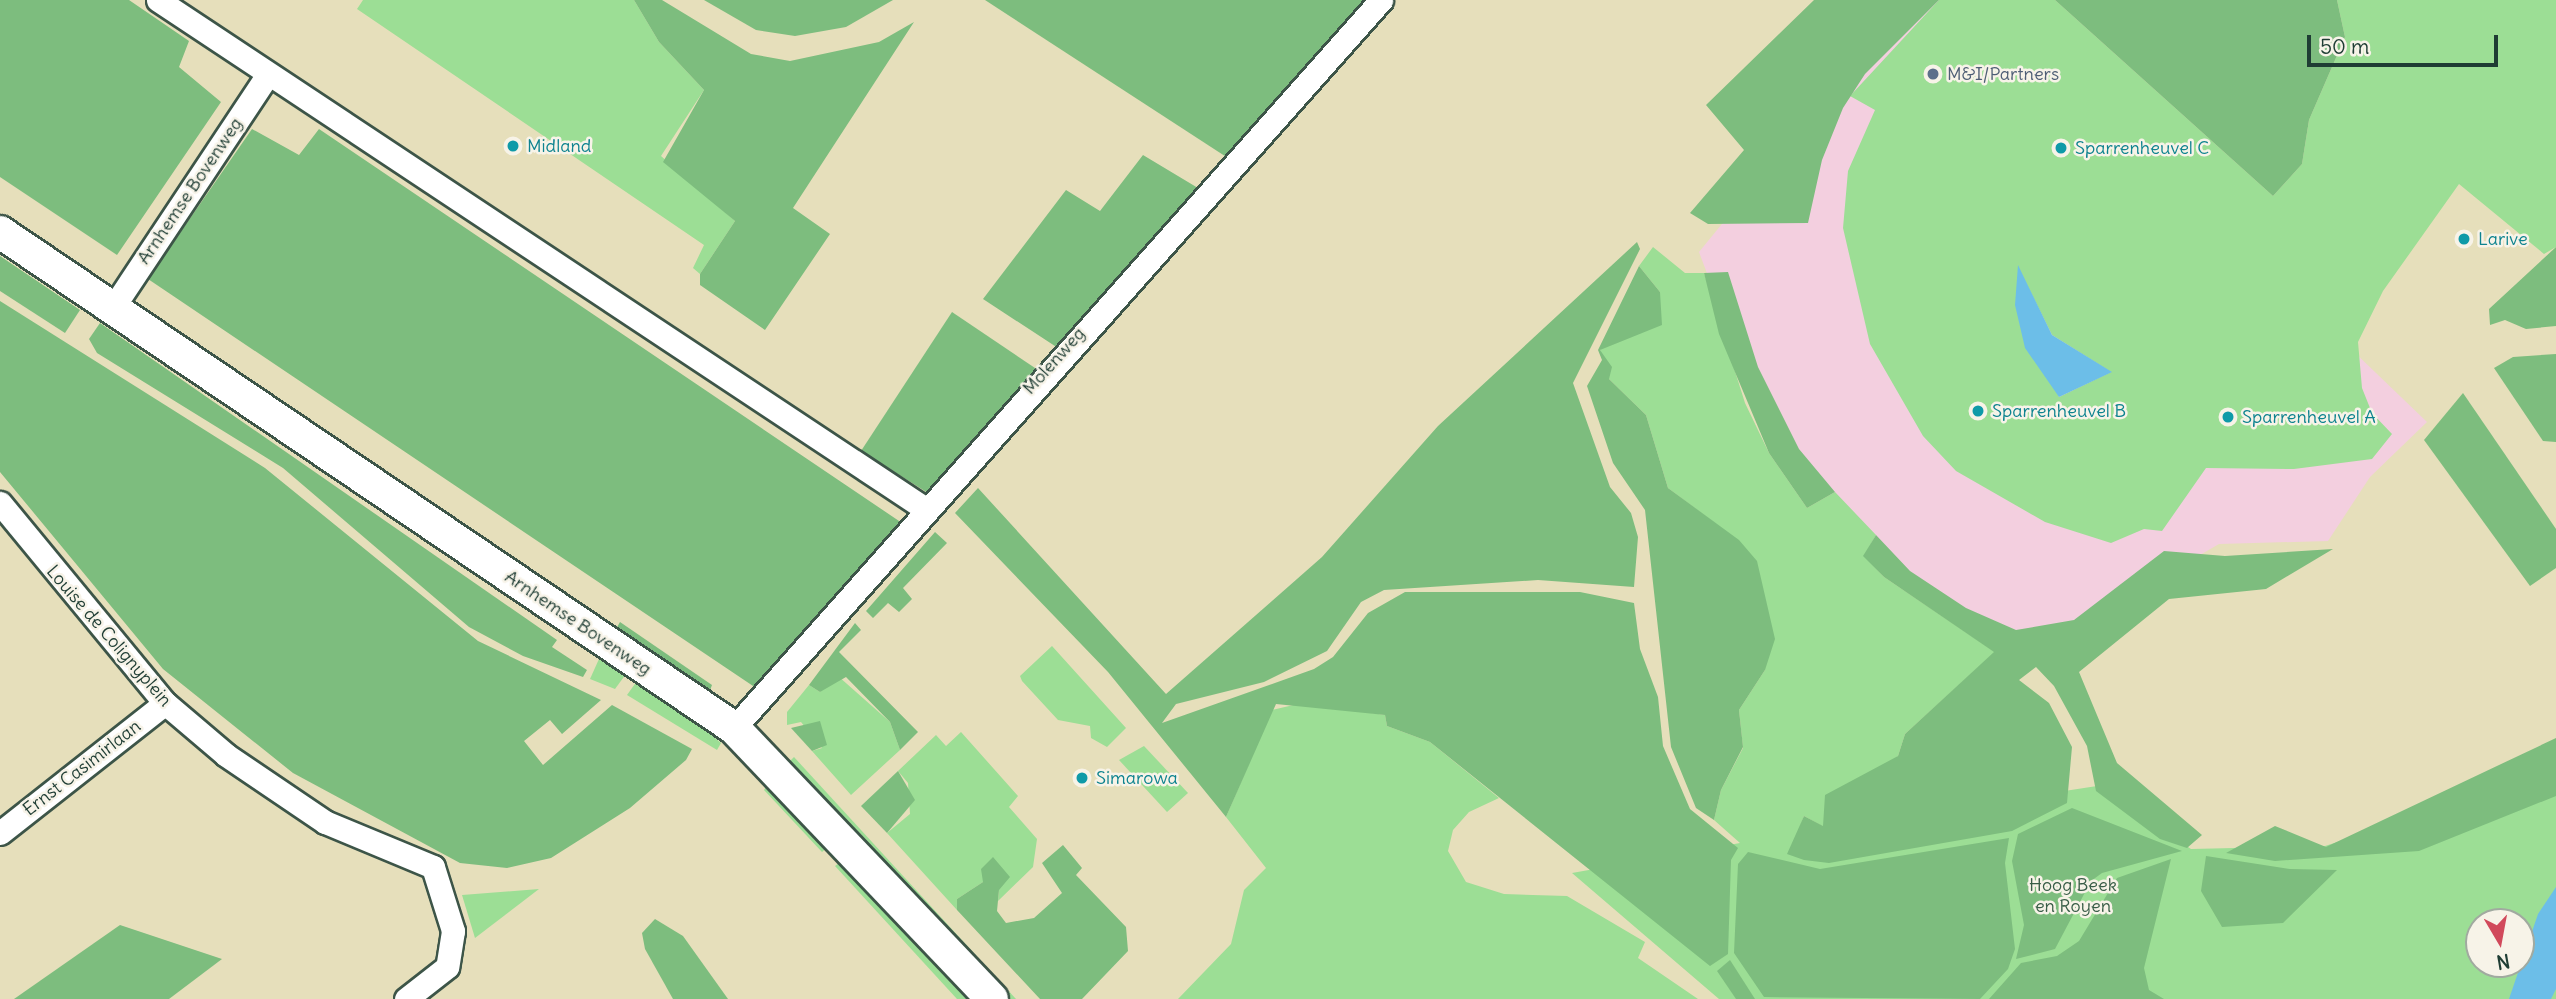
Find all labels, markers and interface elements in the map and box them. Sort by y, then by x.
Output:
scale bar [2311,21,2502,65]
text: 50 m [2320,33,2369,60]
place label: M&I/Partners [1947,63,2059,85]
marker: M&I/Partners [1925,66,1941,82]
street label: Arnhemse Bovenweg [133,114,247,268]
place label: Midland [527,135,591,157]
place label: Sparrenheuvel C [2075,137,2209,159]
marker: Midland [505,138,521,154]
marker: Sparrenheuvel C [2053,140,2069,156]
place label: Larive [2478,228,2528,250]
marker: Larive [2456,231,2472,247]
street label: Molenweg [1018,323,1090,399]
place label: Sparrenheuvel B [1992,400,2126,422]
marker: Sparrenheuvel B [1970,403,1986,419]
place label: Sparrenheuvel A [2242,406,2376,428]
marker: Sparrenheuvel A [2220,409,2236,425]
street label: Louise de Colignyplein [42,561,176,711]
street label: Arnhemse Bovenweg [501,566,655,680]
street label: Ernst Casimirlaan [19,715,145,821]
place label: Simarowa [1096,767,1178,789]
marker: Simarowa [1074,770,1090,786]
park label: Hoog Beek en Royen [2029,875,2117,917]
north arrow [2465,908,2535,978]
text: N [2495,949,2512,975]

